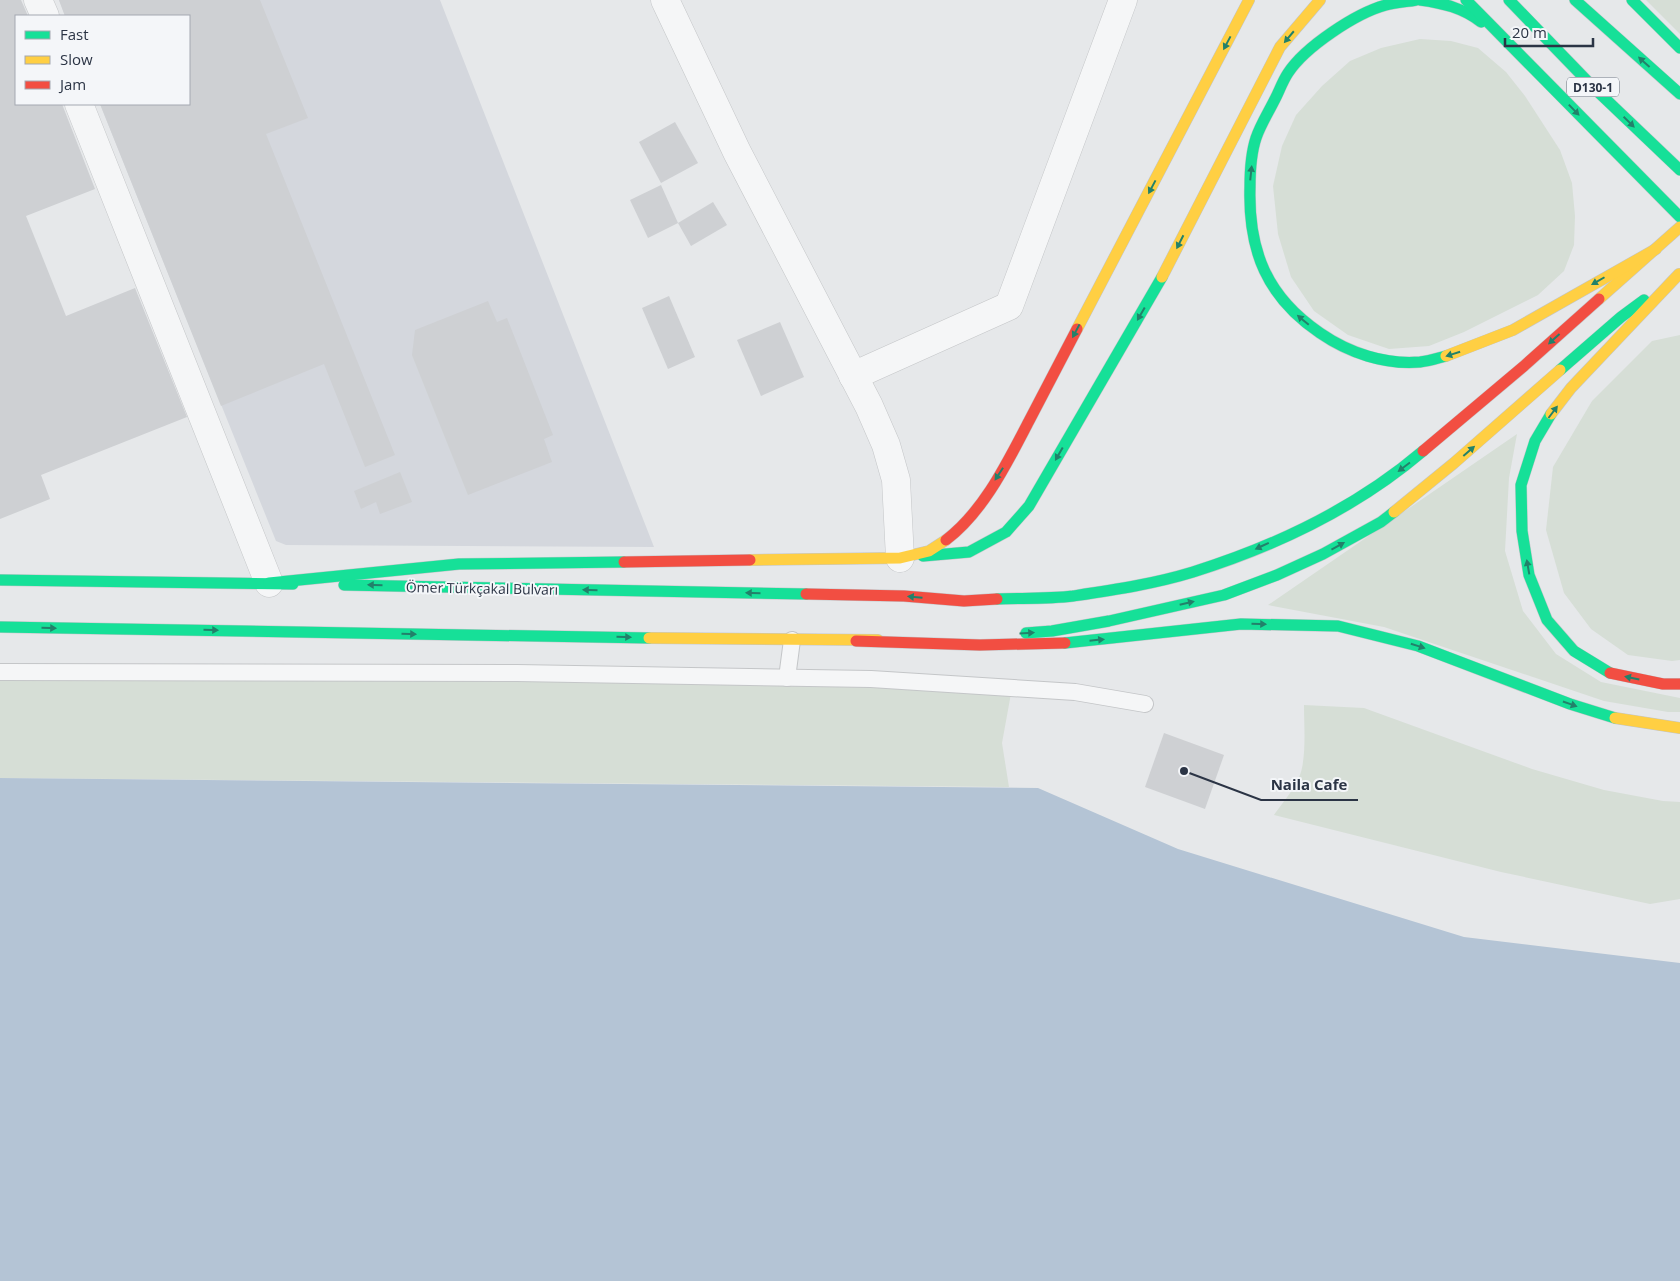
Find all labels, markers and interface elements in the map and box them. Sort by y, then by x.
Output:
legend [15,15,190,105]
scale bar [1505,15,1592,47]
text: 20 m [1512,22,1547,42]
text: Fast [60,24,89,44]
one-way arrow [1283,31,1294,44]
one-way arrow [1223,36,1231,50]
text: Slow [60,49,93,69]
one-way arrow [1637,56,1650,67]
text: Jam [58,74,86,94]
road number: D130-1 [1567,77,1619,96]
one-way arrow [1568,104,1580,116]
one-way arrow [1623,116,1635,128]
one-way arrow [1247,165,1255,181]
one-way arrow [1147,180,1156,194]
one-way arrow [1176,235,1184,250]
one-way arrow [1592,277,1605,286]
one-way arrow [1136,307,1145,320]
one-way arrow [1296,314,1309,325]
one-way arrow [1072,324,1080,338]
one-way arrow [1548,334,1561,345]
one-way arrow [1445,350,1460,358]
one-way arrow [1548,405,1558,419]
one-way arrow [1462,445,1475,456]
one-way arrow [1055,447,1063,462]
one-way arrow [1397,462,1411,472]
one-way arrow [995,468,1004,481]
one-way arrow [1330,542,1345,550]
one-way arrow [1255,543,1269,551]
one-way arrow [1523,558,1531,574]
street label: Ömer Türkçakal Bulvarı [406,577,558,599]
one-way arrow [367,581,383,589]
one-way arrow [582,586,598,594]
one-way arrow [744,589,760,597]
one-way arrow [907,592,923,600]
one-way arrow [1179,599,1195,607]
one-way arrow [1251,620,1267,628]
one-way arrow [41,624,57,632]
one-way arrow [203,627,219,635]
one-way arrow [1019,628,1035,636]
one-way arrow [401,630,417,638]
one-way arrow [616,633,632,641]
one-way arrow [1089,636,1105,644]
one-way arrow [1411,643,1426,651]
one-way arrow [1624,673,1640,681]
one-way arrow [1563,700,1578,708]
callout: Naila Cafe [1261,770,1358,800]
text: Naila Cafe [1271,774,1347,794]

